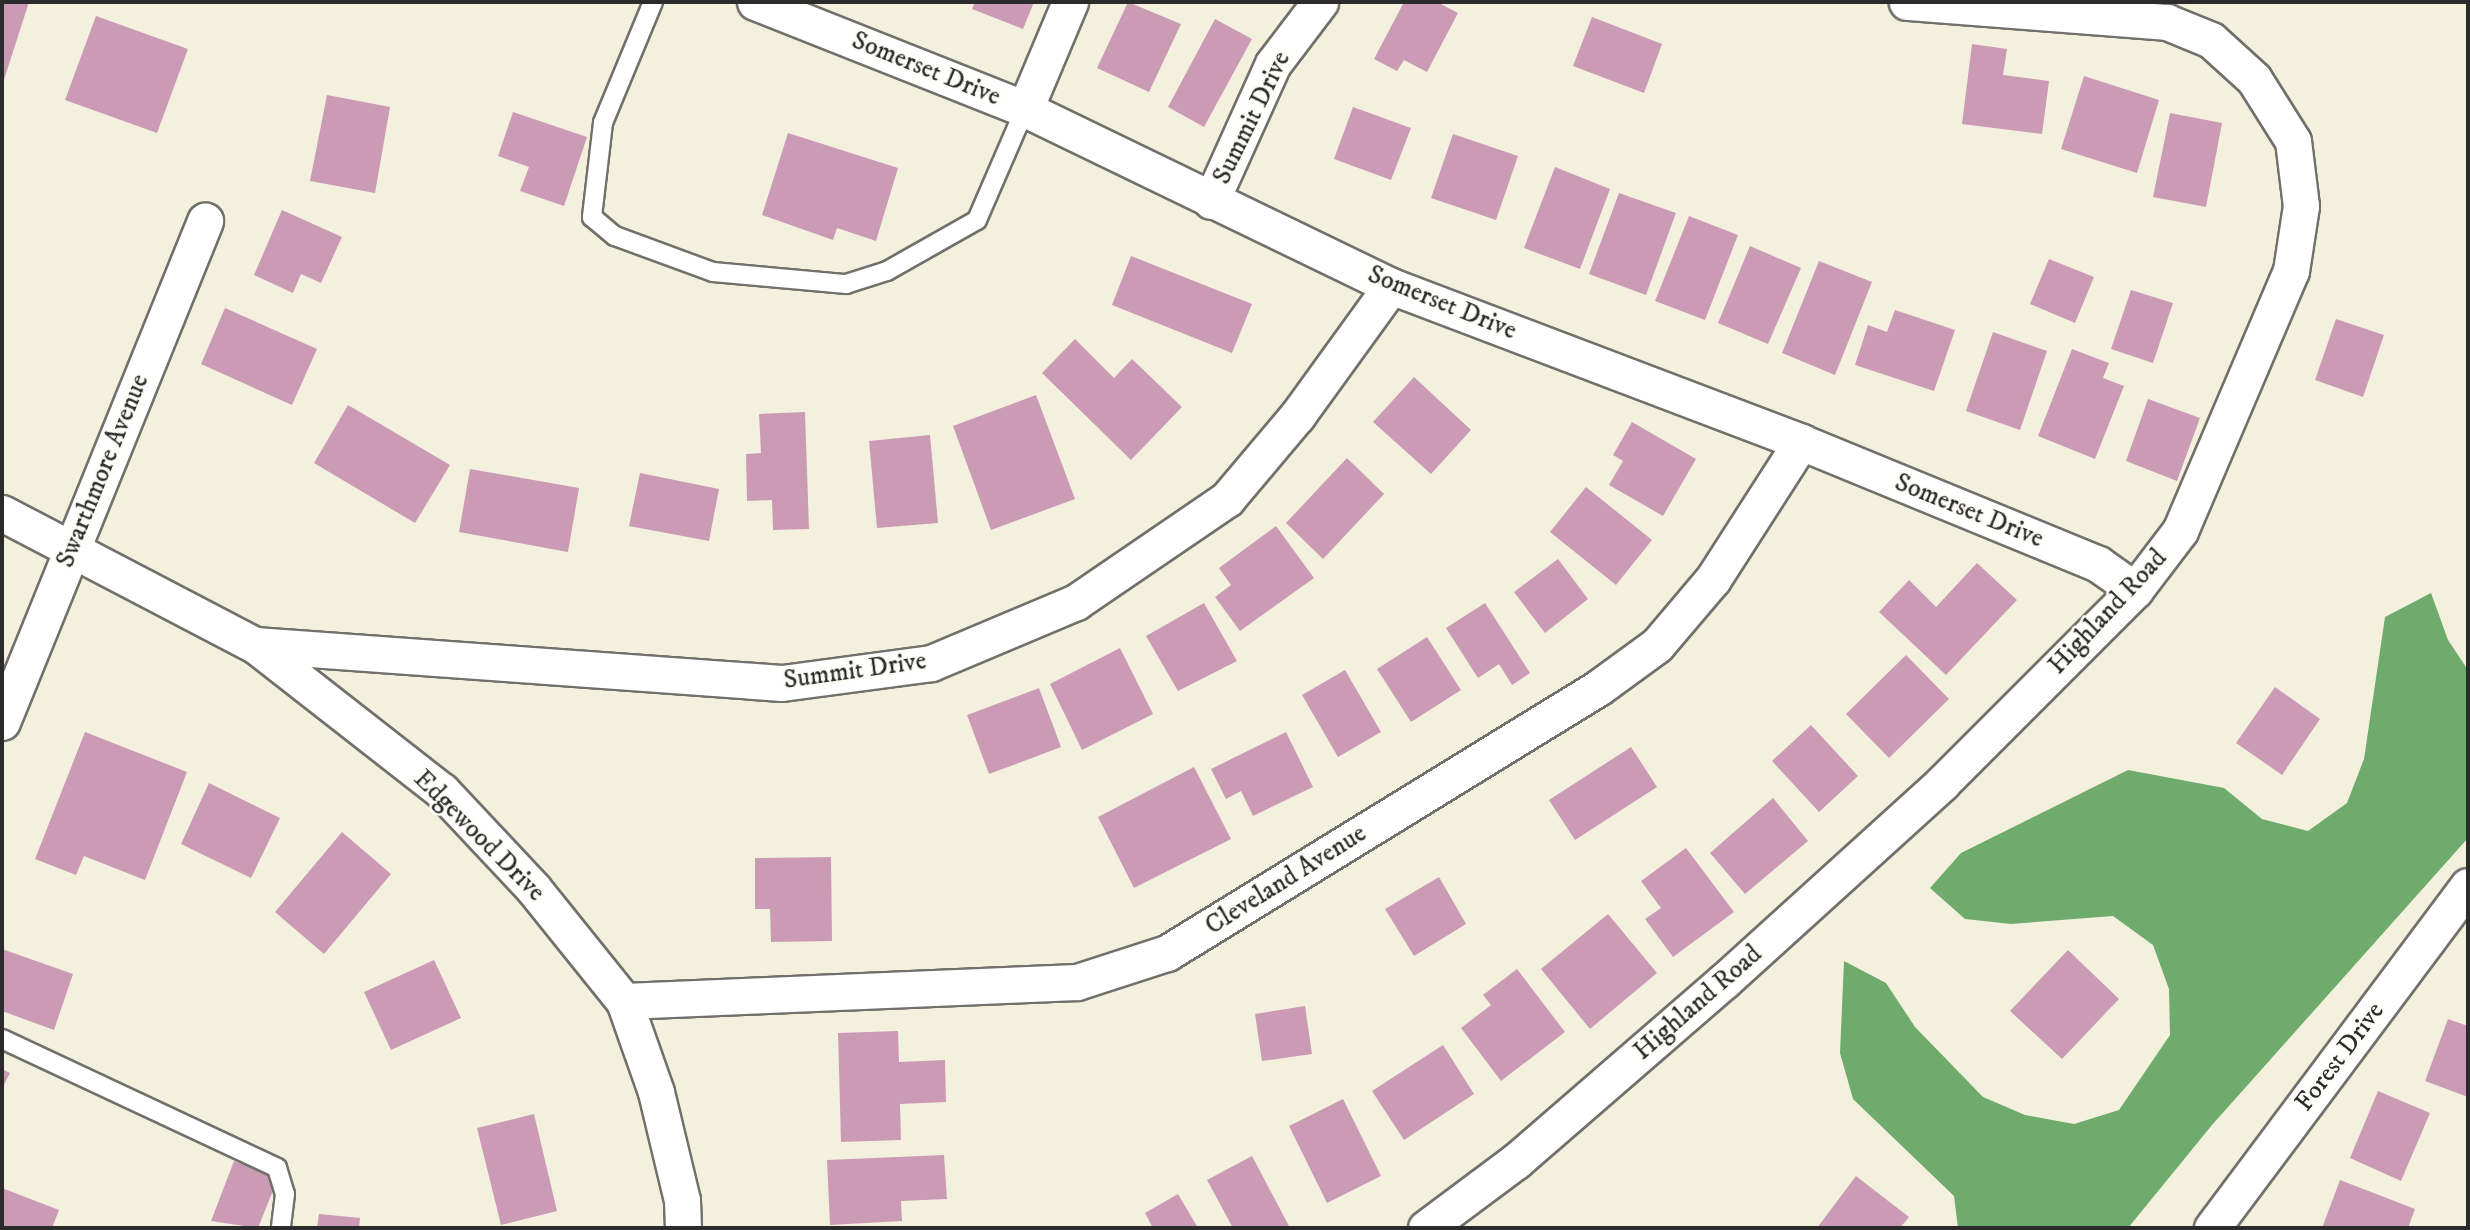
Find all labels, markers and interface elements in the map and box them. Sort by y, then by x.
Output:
street label: Somerset Drive [847,25,1005,113]
street label: Summit Drive [1206,47,1298,189]
street label: Somerset Drive [1363,259,1521,347]
street label: Swarthmore Avenue [50,370,156,572]
street label: Somerset Drive [1890,467,2048,555]
street label: Highland Road [2042,543,2174,681]
street label: Summit Drive [782,646,928,696]
street label: Edgewood Drive [407,764,551,908]
street label: Cleveland Avenue [1200,818,1372,942]
street label: Highland Road [1628,939,1768,1067]
street label: Forest Drive [2289,996,2391,1118]

